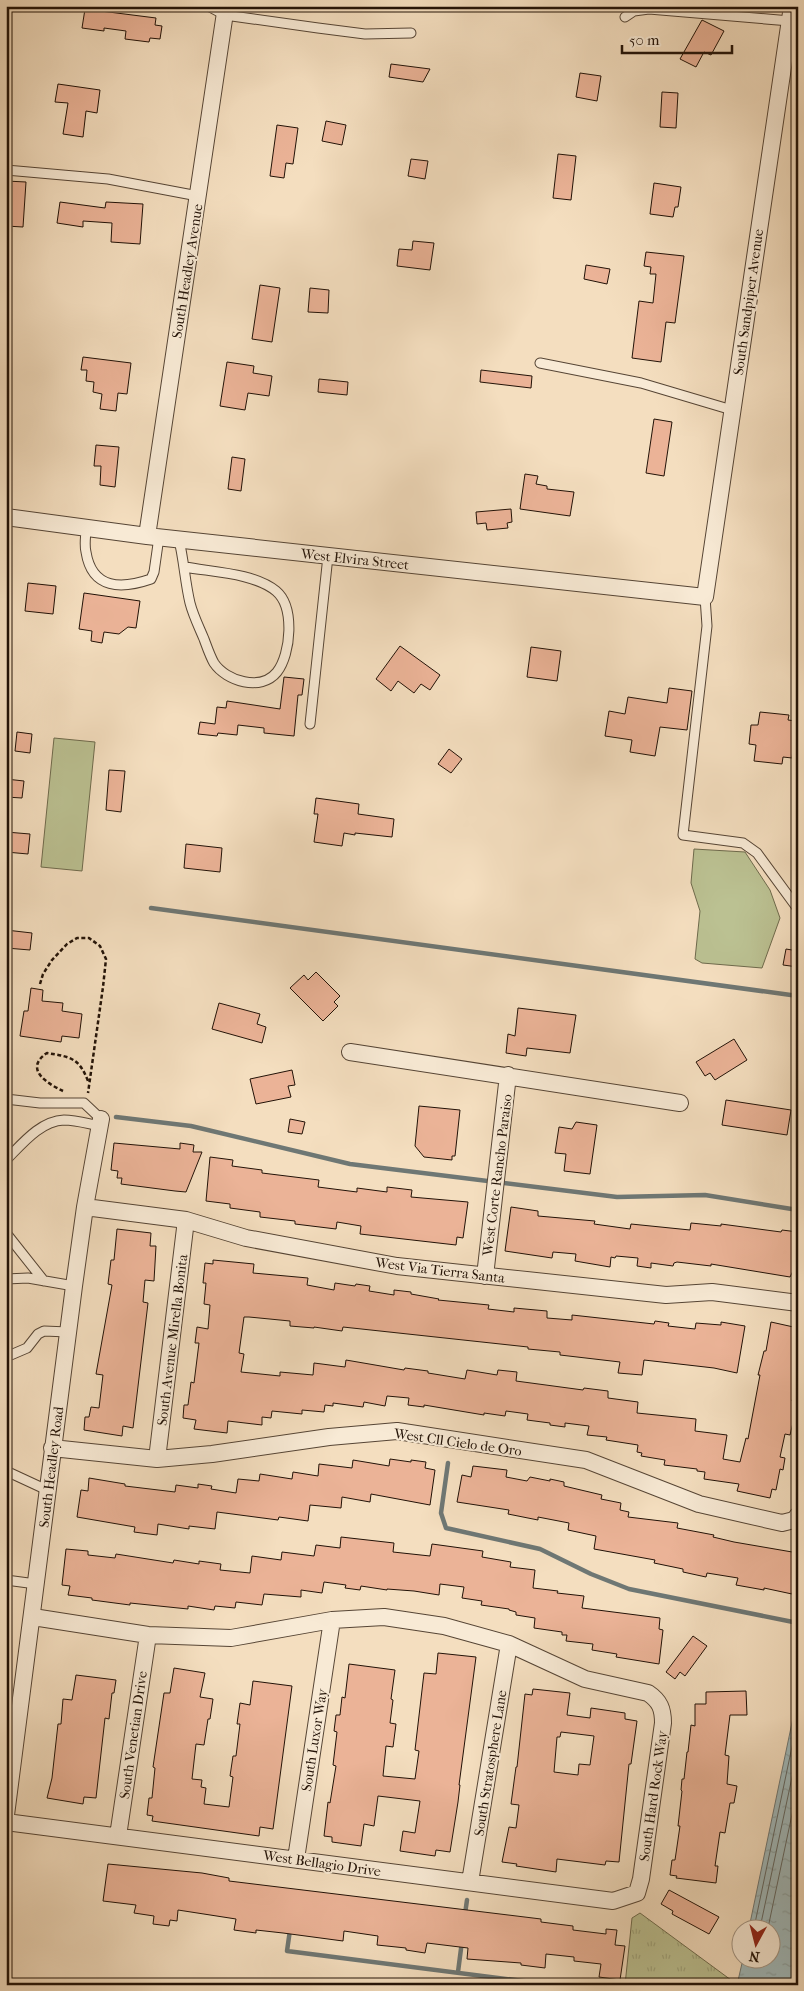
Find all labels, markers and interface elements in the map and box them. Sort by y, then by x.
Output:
scale bar [622,22,732,54]
text: 50 m [629,31,660,49]
street label: South Headley Avenue [168,203,207,340]
street label: South Sandpiper Avenue [730,228,767,376]
street label: West Elvira Street [299,545,410,574]
street label: West Corte Rancho Paraiso [479,1093,516,1258]
street label: South Avenue Mirella Bonita [154,1253,192,1427]
street label: West Via Tierra Santa [373,1254,506,1287]
street label: South Headley Road [36,1405,67,1529]
street label: West Cll Cielo de Oro [392,1425,523,1460]
street label: South Venetian Drive [116,1670,151,1800]
street label: South Luxor Way [298,1687,331,1793]
street label: South Stratosphere Lane [471,1689,510,1837]
street label: South Hard Rock Way [636,1729,671,1863]
street label: West Bellagio Drive [261,1847,382,1880]
north arrow [732,1918,782,1968]
text: N [748,1947,761,1965]

